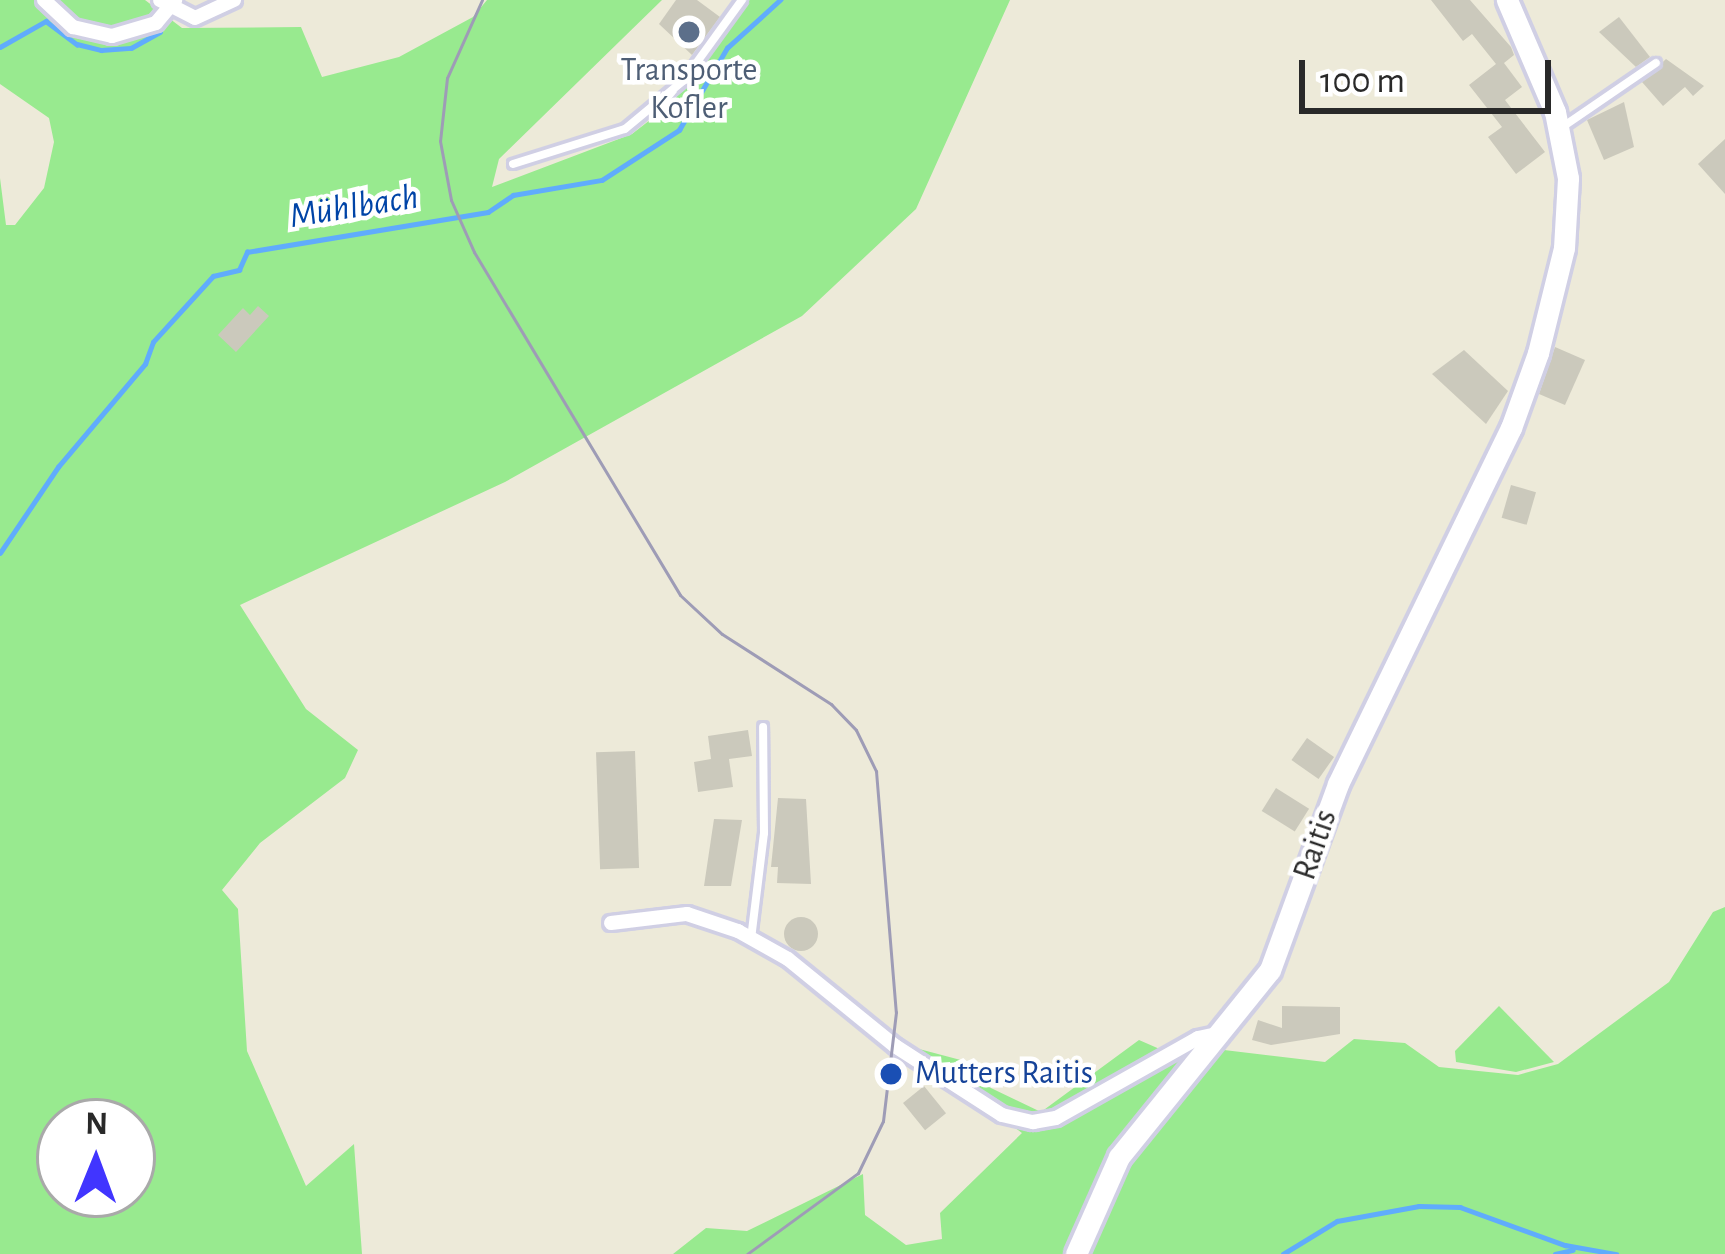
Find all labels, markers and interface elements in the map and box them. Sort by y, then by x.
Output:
marker: Transporte Kofler [676,19,702,45]
scale bar [1305,36,1557,110]
place label: Transporte Kofler [620,51,758,129]
text: 100 m [1320,63,1405,99]
water label: Mühlbach [287,176,421,238]
street label: Raitis [1286,805,1346,885]
place label: Mutters Raitis [915,1054,1093,1094]
marker: Mutters Raitis [878,1061,904,1087]
north arrow [36,1098,156,1218]
text: N [85,1108,108,1141]

